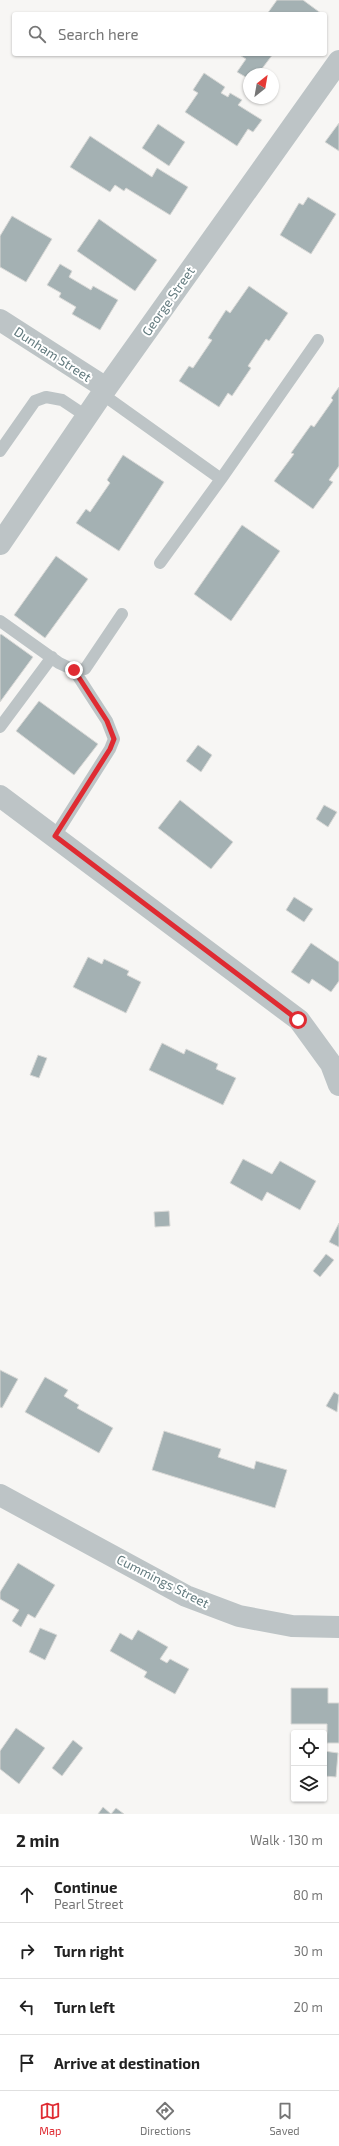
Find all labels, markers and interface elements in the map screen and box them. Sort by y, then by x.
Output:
search box [12,12,327,56]
icon: search [26,23,48,45]
text: Search here [58,25,139,43]
north arrow [243,68,279,104]
street label: George Street [138,263,198,339]
street label: Dunham Street [11,323,95,385]
route end [65,661,83,679]
route start [289,1011,307,1029]
street label: Cummings Street [114,1551,212,1611]
map controls [291,1730,327,1802]
button: locate [291,1730,327,1766]
button: layers [291,1766,327,1802]
text: 2 min [16,1830,59,1850]
text: Walk · 130 m [250,1832,323,1848]
text: Continue [54,1878,117,1896]
icon: ahead [16,1884,38,1906]
text: 80 m [293,1887,323,1903]
text: Pearl Street [54,1896,124,1912]
icon: right [16,1940,38,1962]
text: Turn right [54,1942,124,1960]
text: 30 m [294,1943,323,1959]
icon: left [16,1996,38,2018]
text: Turn left [54,1998,115,2016]
text: 20 m [294,1999,323,2015]
icon: arrive [16,2052,38,2074]
text: Arrive at destination [54,2054,200,2072]
tab: Map [39,2100,61,2137]
tab: Directions [140,2100,191,2137]
tab: Saved [269,2100,300,2137]

